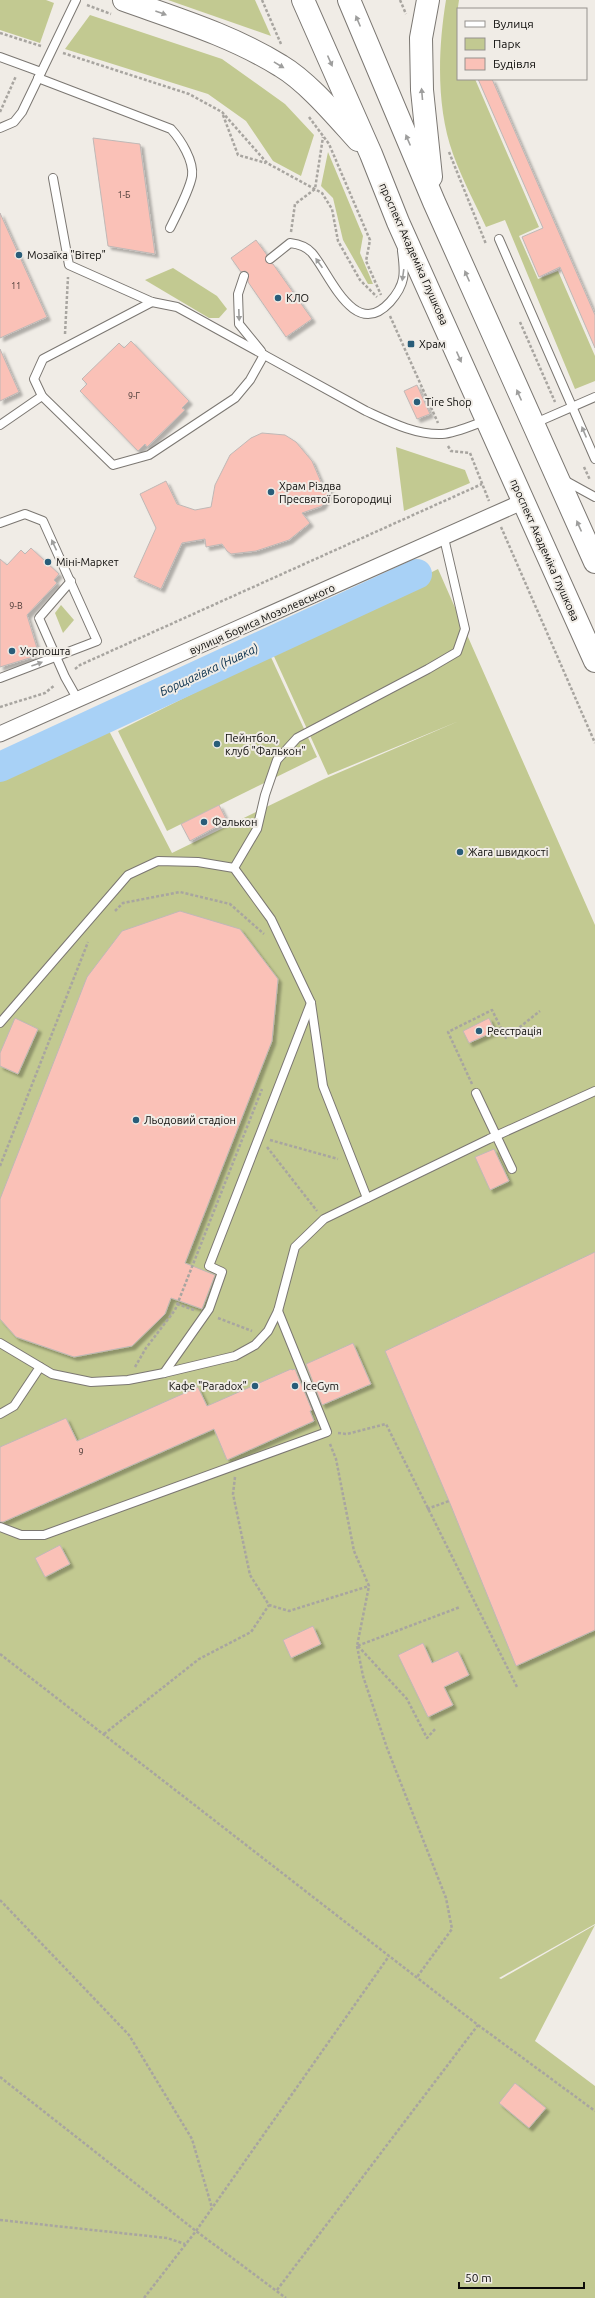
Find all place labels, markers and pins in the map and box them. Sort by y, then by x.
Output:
place label: Мозаїка "Вітер" [27,249,106,261]
marker: Мозаїка "Вітер" [14,250,24,260]
place label: КЛО [286,292,309,304]
marker: КЛО [273,293,283,303]
place label: Храм [419,338,446,350]
marker: Храм [406,339,416,349]
place label: Tire Shop [425,396,472,408]
marker: Tire Shop [412,397,422,407]
place label: Храм Різдва Пресвятої Богородиці [279,480,392,505]
marker: Храм Різдва Пресвятої Богородиці [266,487,276,497]
place label: Міні-Маркет [56,556,119,568]
marker: Міні-Маркет [43,557,53,567]
place label: Укрпошта [20,645,70,657]
marker: Укрпошта [7,646,17,656]
place label: Пейнтбол, клуб "Фалькон" [225,732,306,757]
marker: Пейнтбол, клуб "Фалькон" [212,739,222,749]
place label: Фалькон [212,816,257,828]
marker: Фалькон [199,817,209,827]
place label: Жага швидкості [468,846,548,858]
marker: Жага швидкості [455,847,465,857]
place label: Реєстрація [487,1025,542,1037]
marker: Реєстрація [474,1026,484,1036]
place label: Льодовий стадіон [144,1114,236,1126]
marker: Льодовий стадіон [131,1115,141,1125]
place label: Кафе "Paradox" [169,1380,247,1392]
place label: IceGym [303,1380,339,1392]
marker: Кафе "Paradox" [250,1381,260,1391]
marker: IceGym [290,1381,300,1391]

